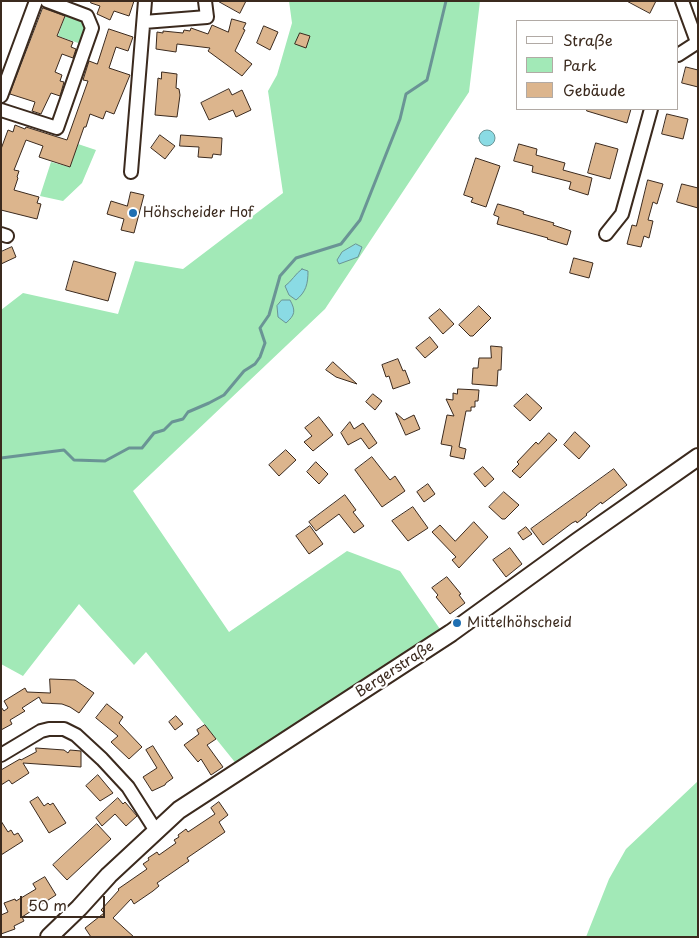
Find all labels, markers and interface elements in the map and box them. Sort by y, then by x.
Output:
legend [516,20,679,110]
text: Straße [563,28,613,51]
text: Park [563,53,597,76]
text: Gebäude [563,78,625,101]
place label: Höhscheider Hof [143,205,253,221]
marker: Höhscheider Hof [127,207,139,219]
place label: Mittelhöhscheid [467,615,572,631]
marker: Mittelhöhscheid [451,617,463,629]
street label: Bergerstraße [353,639,437,701]
scale bar [22,886,108,918]
text: 50 m [28,893,67,916]

